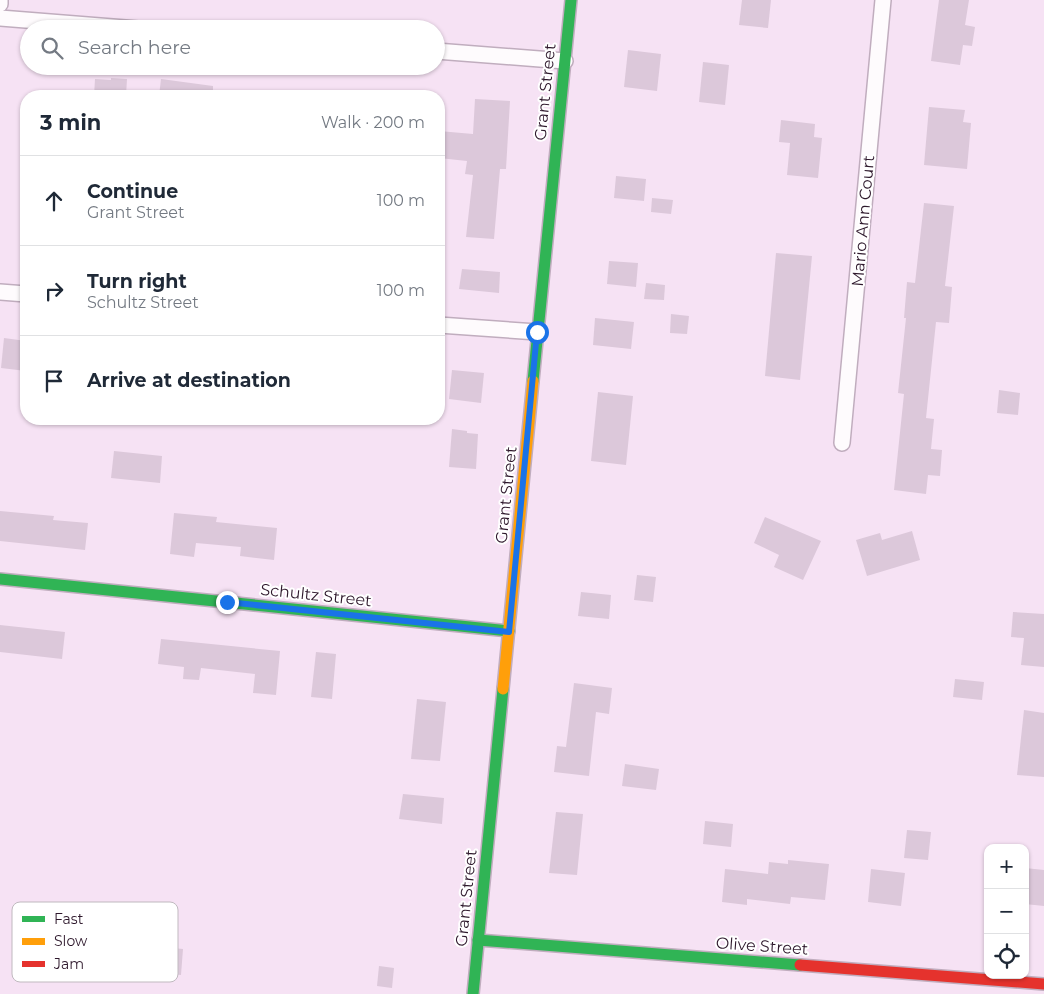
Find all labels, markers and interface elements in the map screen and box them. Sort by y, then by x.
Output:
search box [20,20,445,75]
icon: search [38,34,66,62]
text: Search here [78,36,191,59]
street label: Grant Street [530,42,560,141]
text: 3 min [40,110,101,135]
text: Walk · 200 m [321,113,425,132]
street label: Mario Ann Court [848,154,878,287]
text: Continue [87,180,178,203]
icon: ahead [40,187,68,215]
text: 100 m [377,191,425,210]
text: Grant Street [87,203,184,222]
text: Turn right [87,270,187,293]
icon: right [40,277,68,305]
text: 100 m [377,281,425,300]
text: Schultz Street [87,293,199,312]
route start [526,321,549,344]
icon: arrive [40,367,68,395]
text: Arrive at destination [87,369,291,392]
street label: Grant Street [491,445,521,544]
street label: Schultz Street [259,580,373,610]
route end [216,591,239,614]
map controls [984,844,1029,979]
button: + [984,844,1029,889]
street label: Grant Street [451,848,481,947]
button: − [984,889,1029,934]
legend [12,902,178,982]
text: Fast [54,910,84,928]
text: Slow [54,932,88,950]
street label: Olive Street [715,933,809,959]
button: locate [984,934,1029,979]
text: Jam [53,955,84,973]

